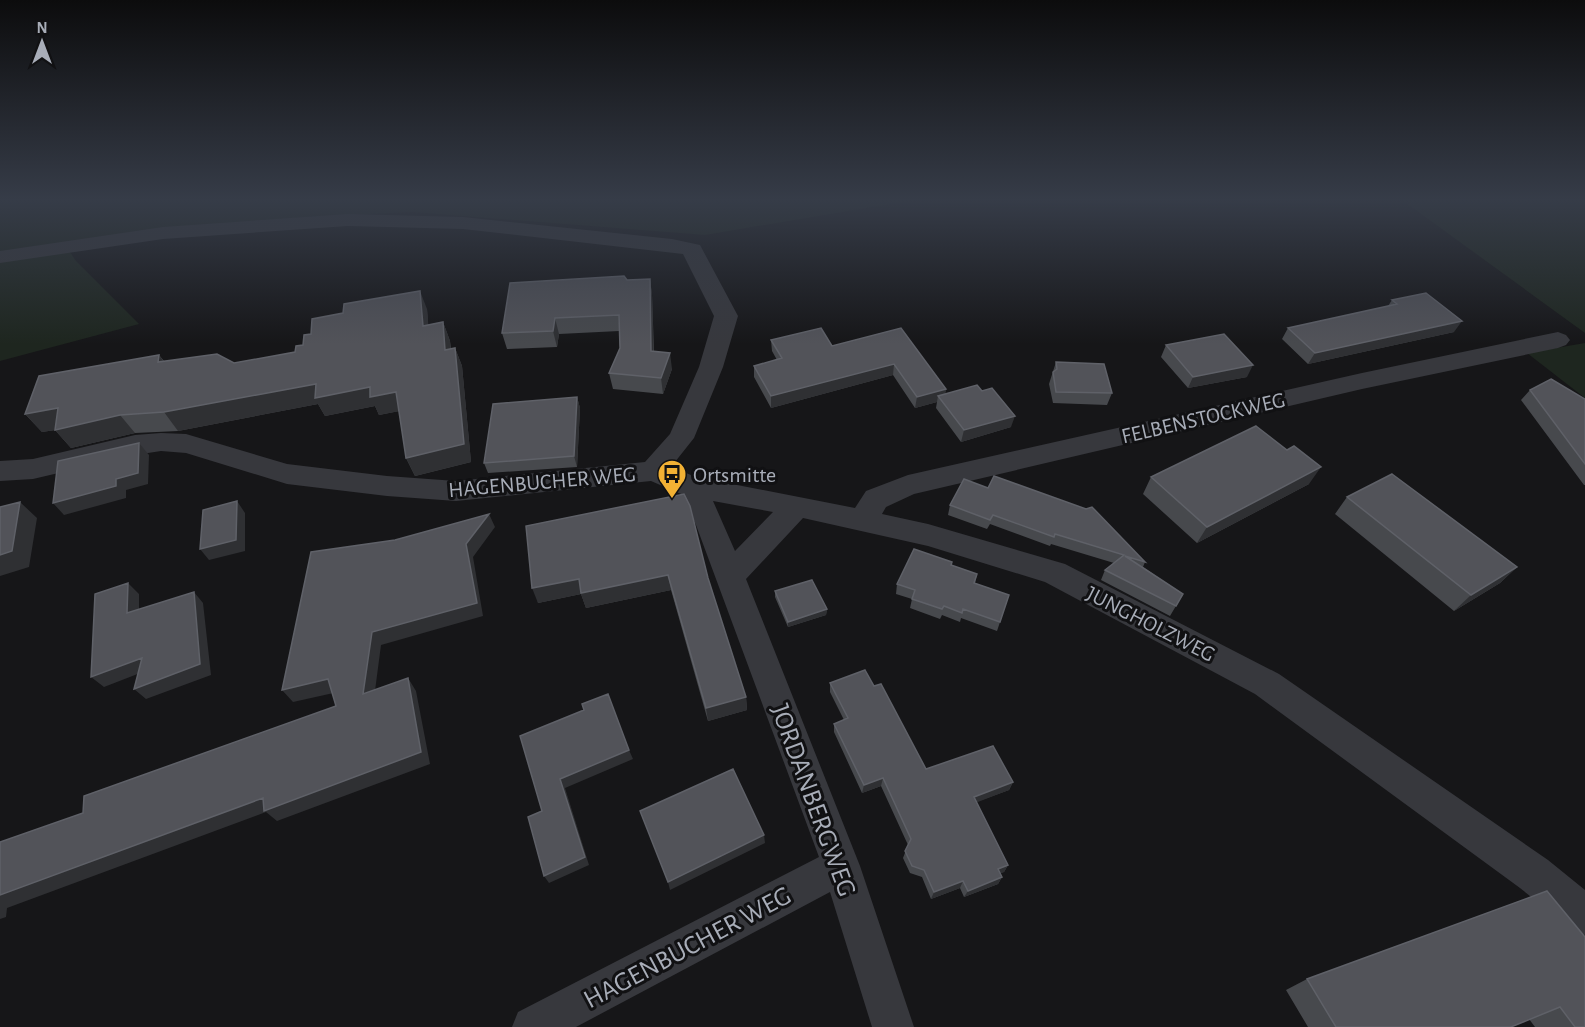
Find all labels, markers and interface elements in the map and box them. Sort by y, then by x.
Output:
north arrow [12,12,72,72]
text: N [36,20,48,36]
street label: FELBENSTOCKWEG [1119,388,1287,448]
bus stop icon: Ortsmitte [656,458,688,500]
street label: HAGENBUCHER WEG [448,463,637,501]
place label: Ortsmitte [693,464,776,486]
street label: JUNGHOLZWEG [1083,582,1218,666]
street label: JORDANBERGWEG [766,700,861,900]
street label: HAGENBUCHER WEG [579,881,795,1013]

